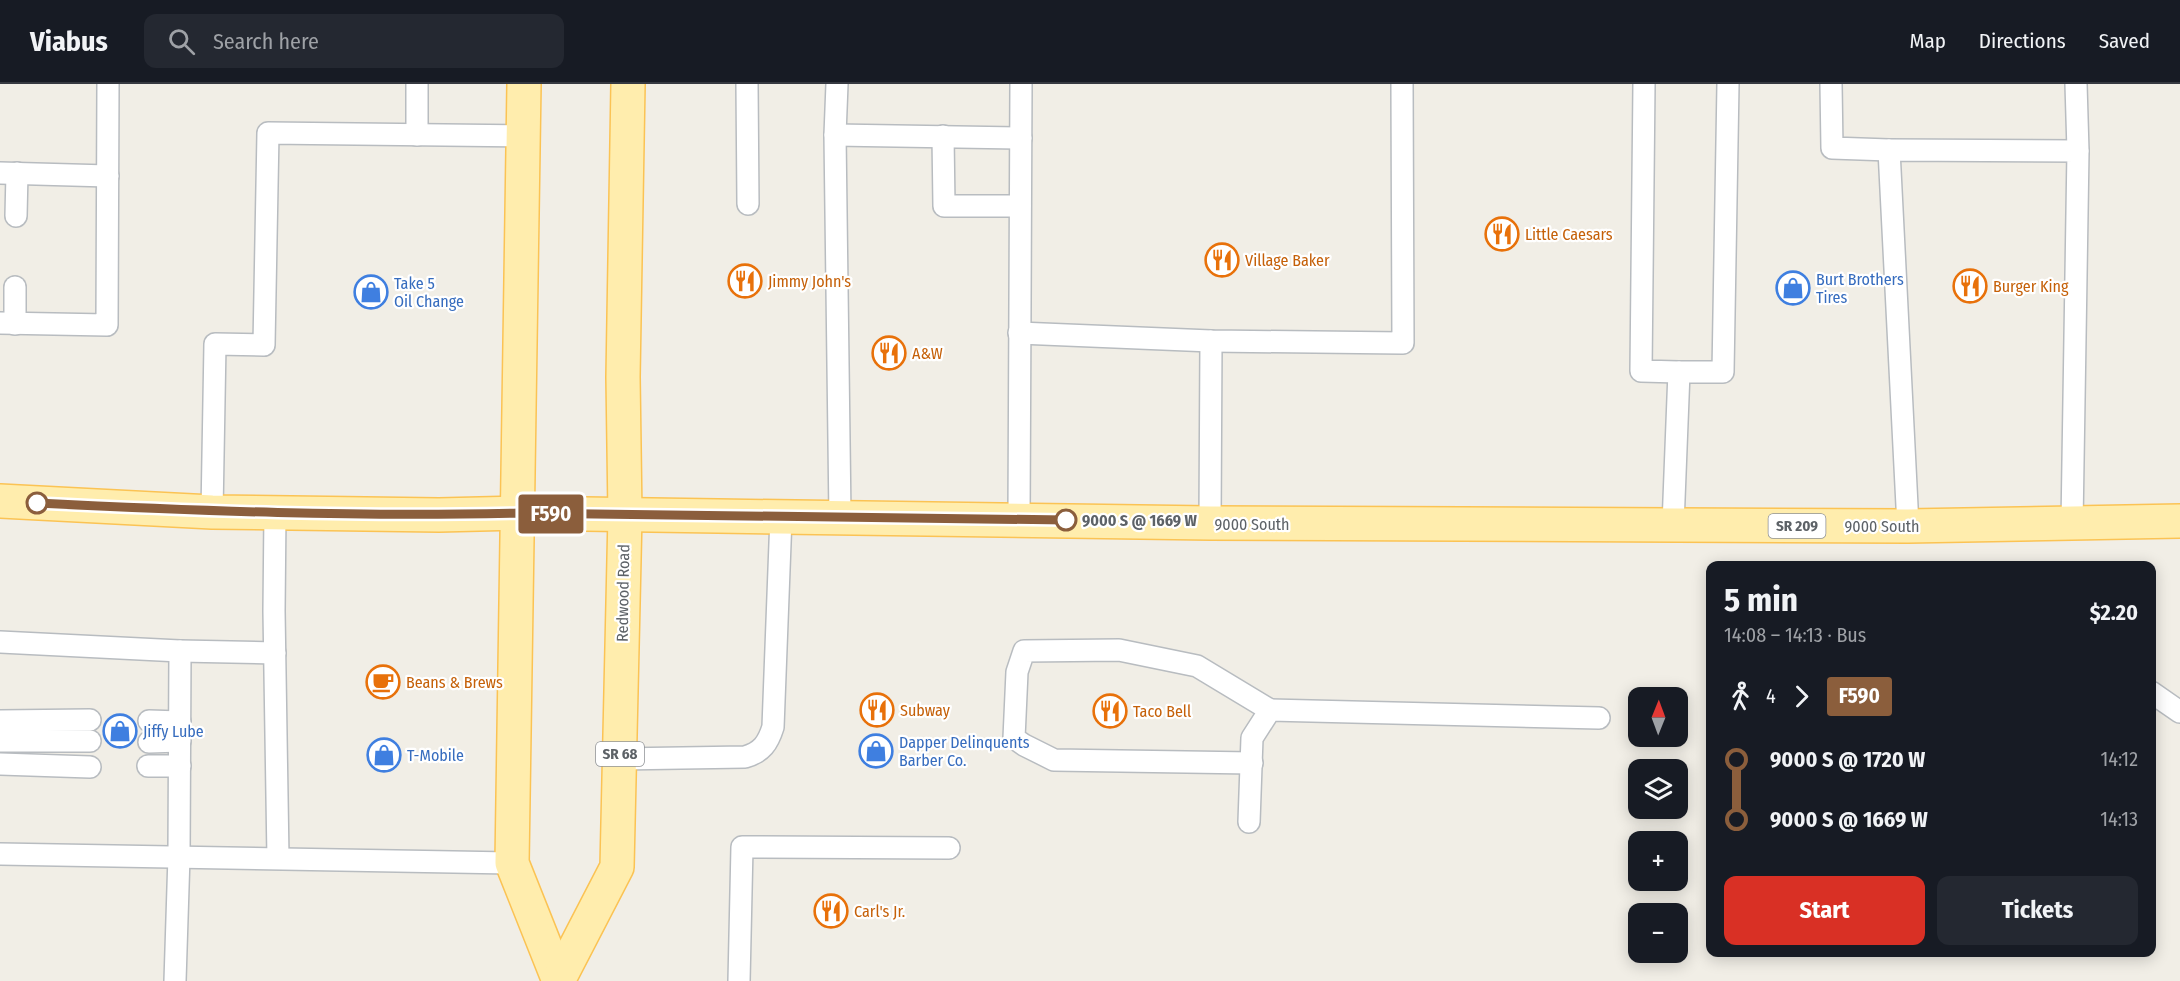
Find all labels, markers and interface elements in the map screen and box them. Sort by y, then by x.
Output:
search box [144,14,564,68]
text: Viabus [30,25,108,58]
icon: search [165,25,198,58]
text: Search here [213,28,319,55]
text: Map [1909,28,1946,54]
text: Directions [1979,28,2066,54]
text: Saved [2099,28,2150,54]
restaurant icon: Little Caesars [1484,216,1520,252]
place label: Little Caesars [1525,225,1613,244]
restaurant icon: Village Baker [1204,242,1240,278]
place label: Village Baker [1245,251,1330,270]
restaurant icon: Jimmy John's [727,263,763,299]
restaurant icon: Burger King [1952,268,1988,304]
shop icon: Burt Brothers Tires [1775,270,1811,306]
place label: Burt Brothers Tires [1816,270,1904,307]
place label: Jimmy John's [768,272,851,291]
shop icon: Take 5 Oil Change [353,274,389,310]
place label: Take 5 Oil Change [394,274,464,311]
place label: Burger King [1993,277,2069,296]
restaurant icon: A&W [871,335,907,371]
place label: A&W [912,344,943,363]
unlabelled marker [26,492,48,514]
line badge: F590 [509,494,593,534]
text: F590 [530,501,572,527]
marker: 9000 S @ 1669 W [1055,509,1077,531]
place label: 9000 S @ 1669 W [1082,511,1197,530]
road number: SR 209 [1768,514,1826,538]
street label: 9000 South [1215,515,1289,534]
street label: 9000 South [1845,517,1919,536]
street label: Redwood Road [613,544,633,642]
text: 5 min [1724,580,1798,620]
text: $2.20 [2090,599,2138,626]
text: 14:08 – 14:13 · Bus [1724,623,1866,647]
cafe icon: Beans & Brews [365,664,401,700]
place label: Beans & Brews [406,673,503,692]
icon: walk [1724,680,1757,713]
icon: forward [1785,680,1818,713]
text: F590 [1839,683,1880,709]
text: 4 [1766,684,1776,708]
north arrow [1628,687,1688,747]
map controls [1628,687,1688,963]
restaurant icon: Subway [859,692,895,728]
restaurant icon: Taco Bell [1092,693,1128,729]
place label: Subway [900,701,951,720]
place label: Taco Bell [1133,702,1191,721]
shop icon: Jiffy Lube [102,713,138,749]
place label: Jiffy Lube [143,722,204,741]
shop icon: Dapper Delinquents Barber Co. [858,733,894,769]
place label: Dapper Delinquents Barber Co. [899,733,1030,770]
shop icon: T-Mobile [366,737,402,773]
road number: SR 68 [596,742,644,766]
place label: T-Mobile [407,746,464,765]
text: 9000 S @ 1720 W [1770,746,1925,773]
text: 14:12 [2100,747,2138,771]
button: layers [1628,759,1688,819]
text: 9000 S @ 1669 W [1770,806,1928,833]
text: 14:13 [2100,807,2138,831]
button: + [1628,831,1688,891]
button: Start [1724,876,1925,945]
button: Tickets [1937,876,2138,945]
restaurant icon: Carl's Jr. [813,893,849,929]
place label: Carl's Jr. [854,902,905,921]
button: − [1628,903,1688,963]

